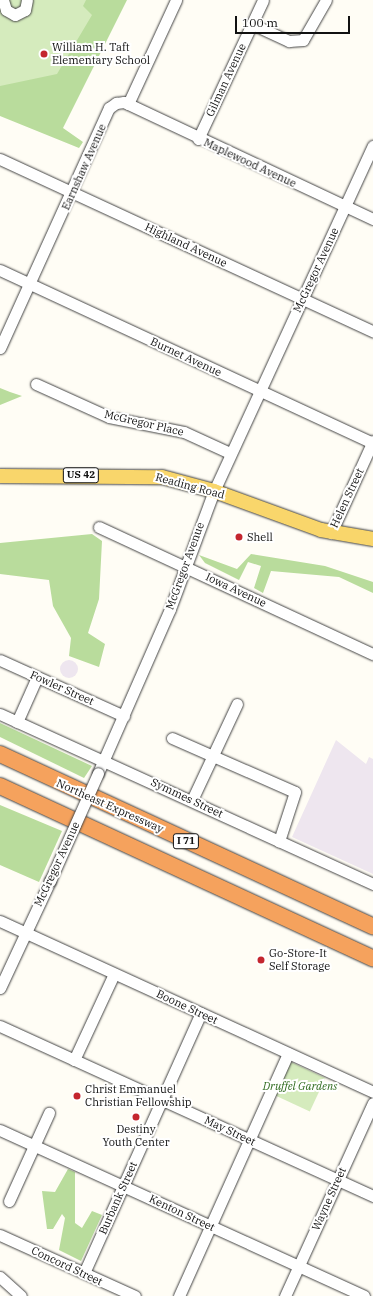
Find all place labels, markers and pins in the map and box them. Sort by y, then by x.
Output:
place label: William H. Taft Elementary School [52,41,150,67]
marker: William H. Taft Elementary School [39,49,49,59]
place label: Shell [247,530,273,544]
marker: Shell [234,532,244,542]
place label: Go-Store-It Self Storage [269,947,330,973]
marker: Go-Store-It Self Storage [256,955,266,965]
place label: Christ Emmanuel Christian Fellowship [85,1083,192,1109]
marker: Christ Emmanuel Christian Fellowship [72,1091,82,1101]
marker: Destiny Youth Center [131,1112,141,1122]
place label: Destiny Youth Center [102,1123,170,1149]

